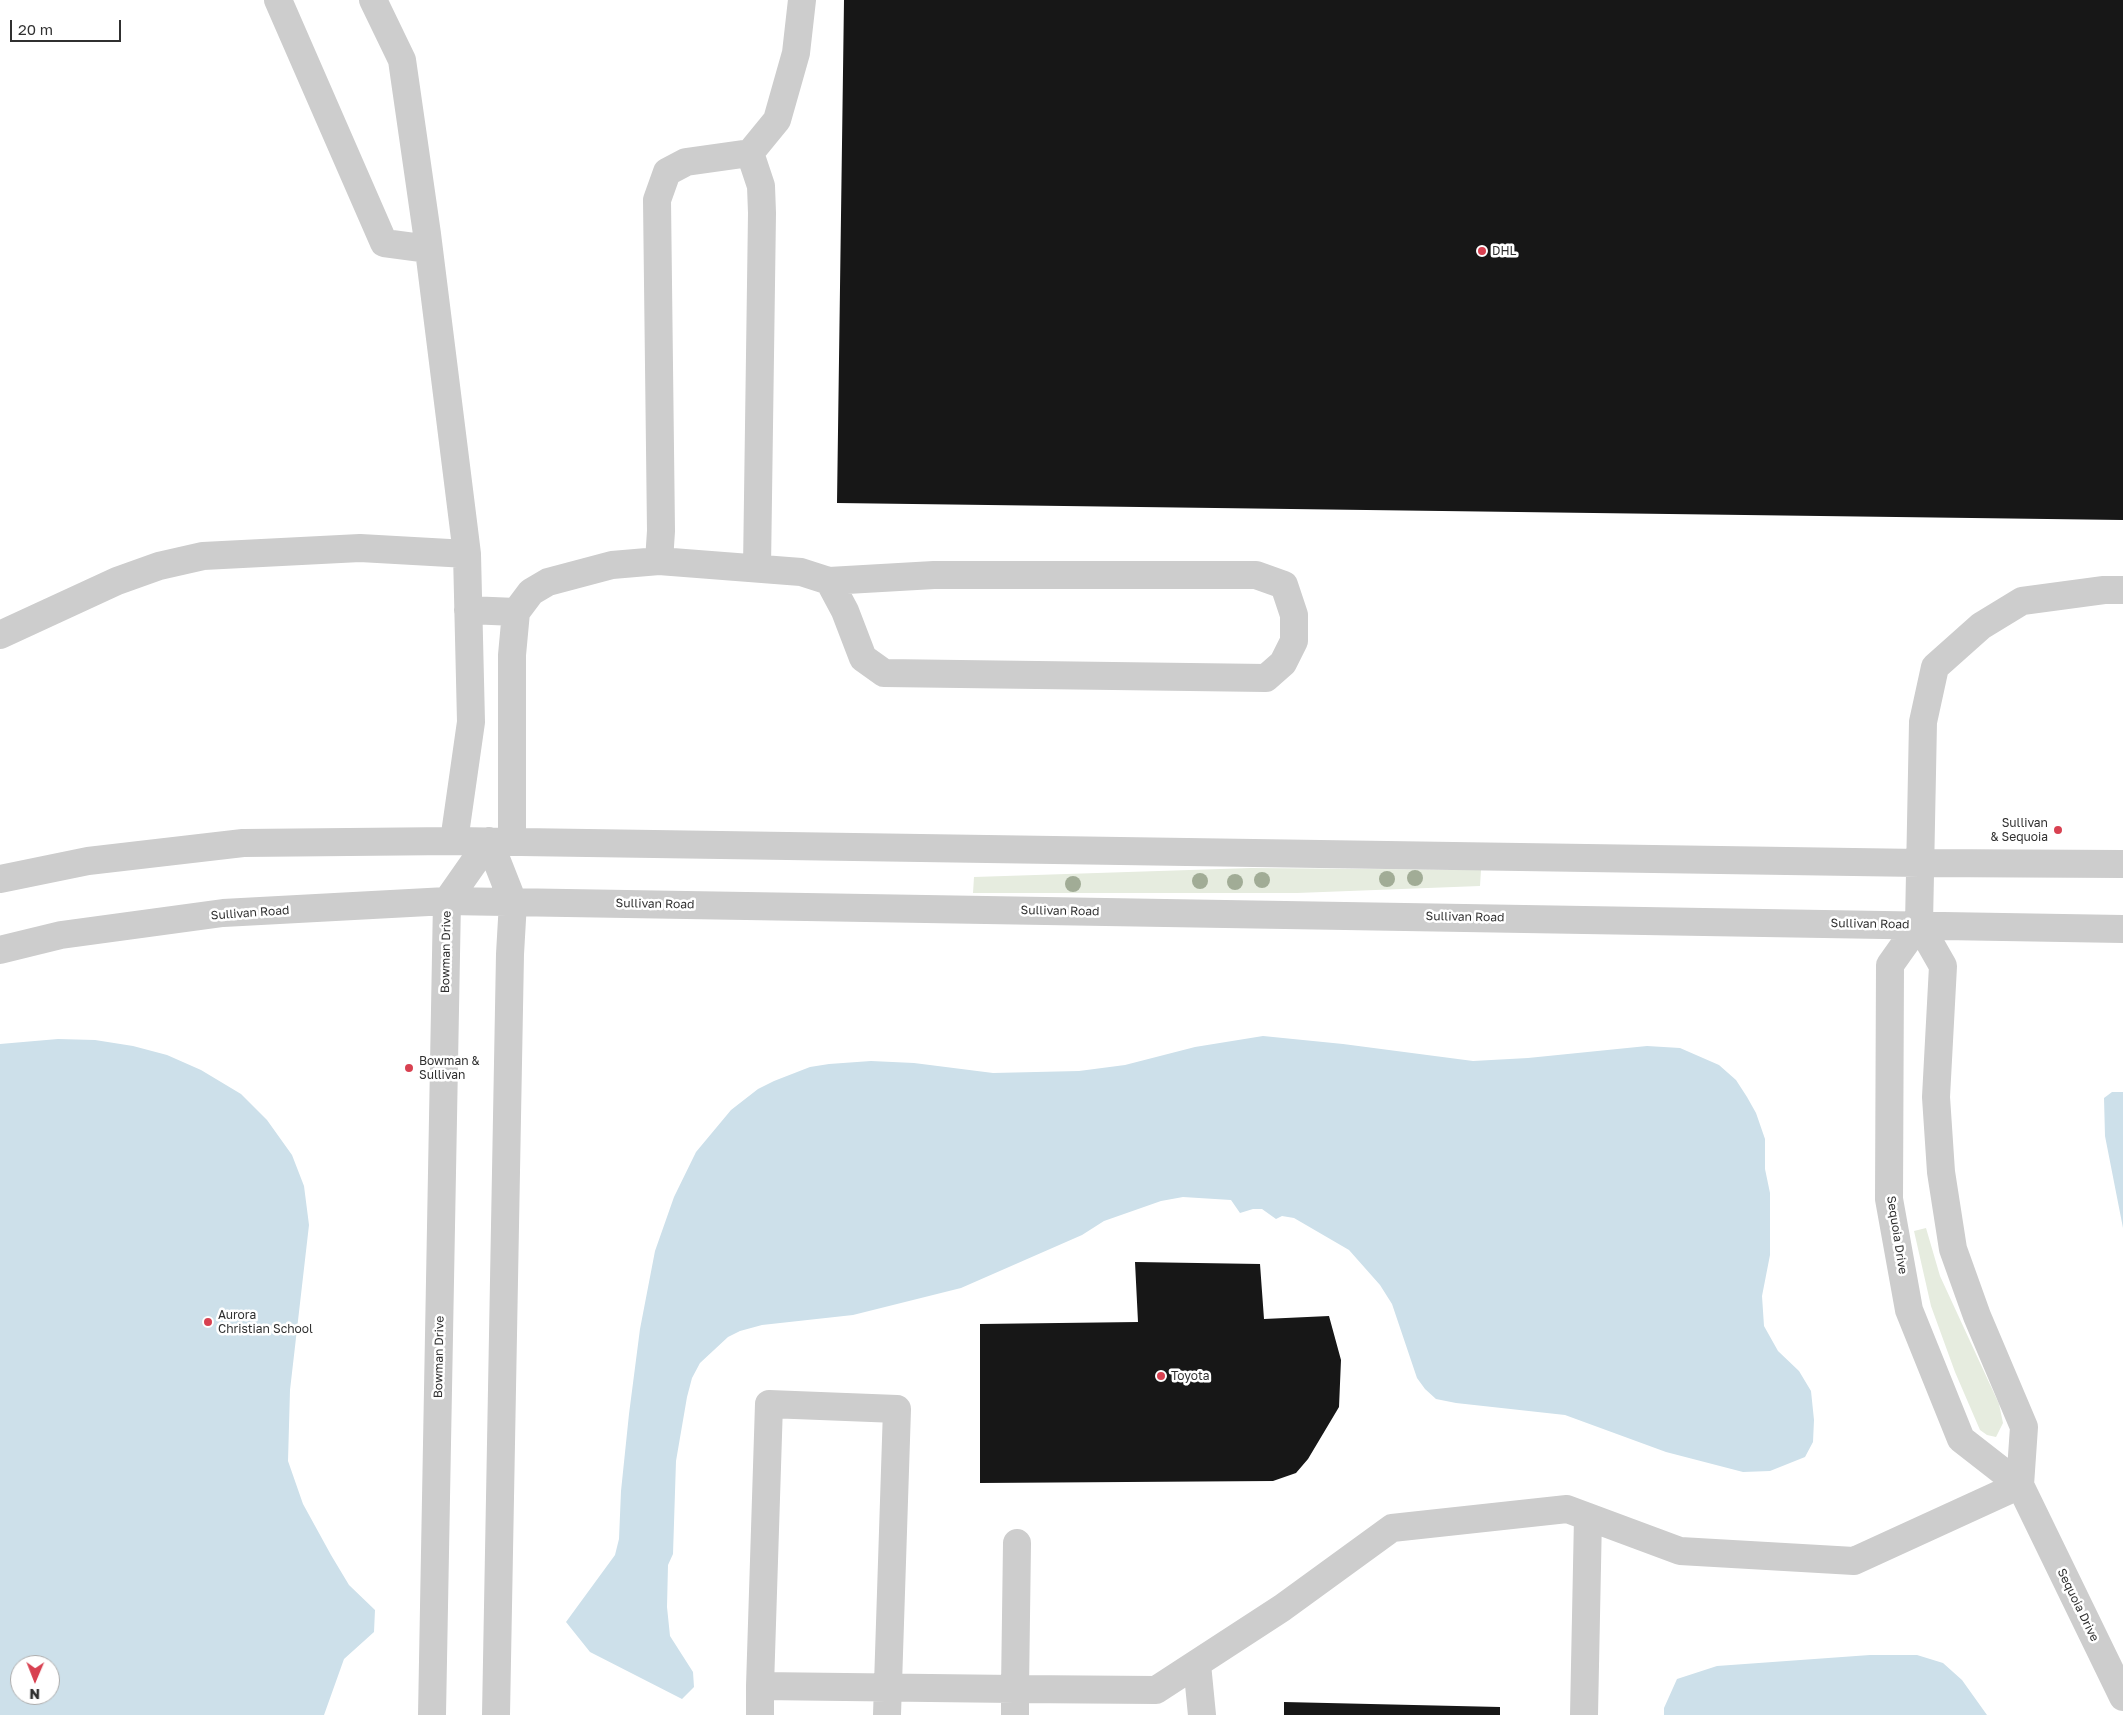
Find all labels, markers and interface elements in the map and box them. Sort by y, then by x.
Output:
scale bar [12,10,124,42]
text: 20 m [18,20,53,38]
place label: DHL [1492,244,1516,258]
marker: DHL [1476,245,1488,257]
place label: Sullivan & Sequoia [1990,816,2048,844]
marker: Sullivan & Sequoia [2052,824,2064,836]
street label: Sullivan Road [616,896,694,912]
street label: Sullivan Road [210,903,290,923]
street label: Sullivan Road [1021,903,1099,919]
street label: Sullivan Road [1426,909,1504,925]
street label: Bowman Drive [438,911,454,993]
street label: Sullivan Road [1831,916,1909,932]
place label: Bowman & Sullivan [419,1054,480,1082]
marker: Bowman & Sullivan [403,1062,415,1074]
street label: Sequoia Drive [1884,1195,1910,1275]
place label: Aurora Christian School [218,1308,313,1336]
marker: Aurora Christian School [202,1316,214,1328]
street label: Bowman Drive [431,1316,447,1398]
place label: Toyota [1171,1369,1210,1383]
marker: Toyota [1155,1370,1167,1382]
street label: Sequoia Drive [2054,1566,2102,1644]
north arrow [10,1655,60,1705]
text: N [29,1686,40,1703]

